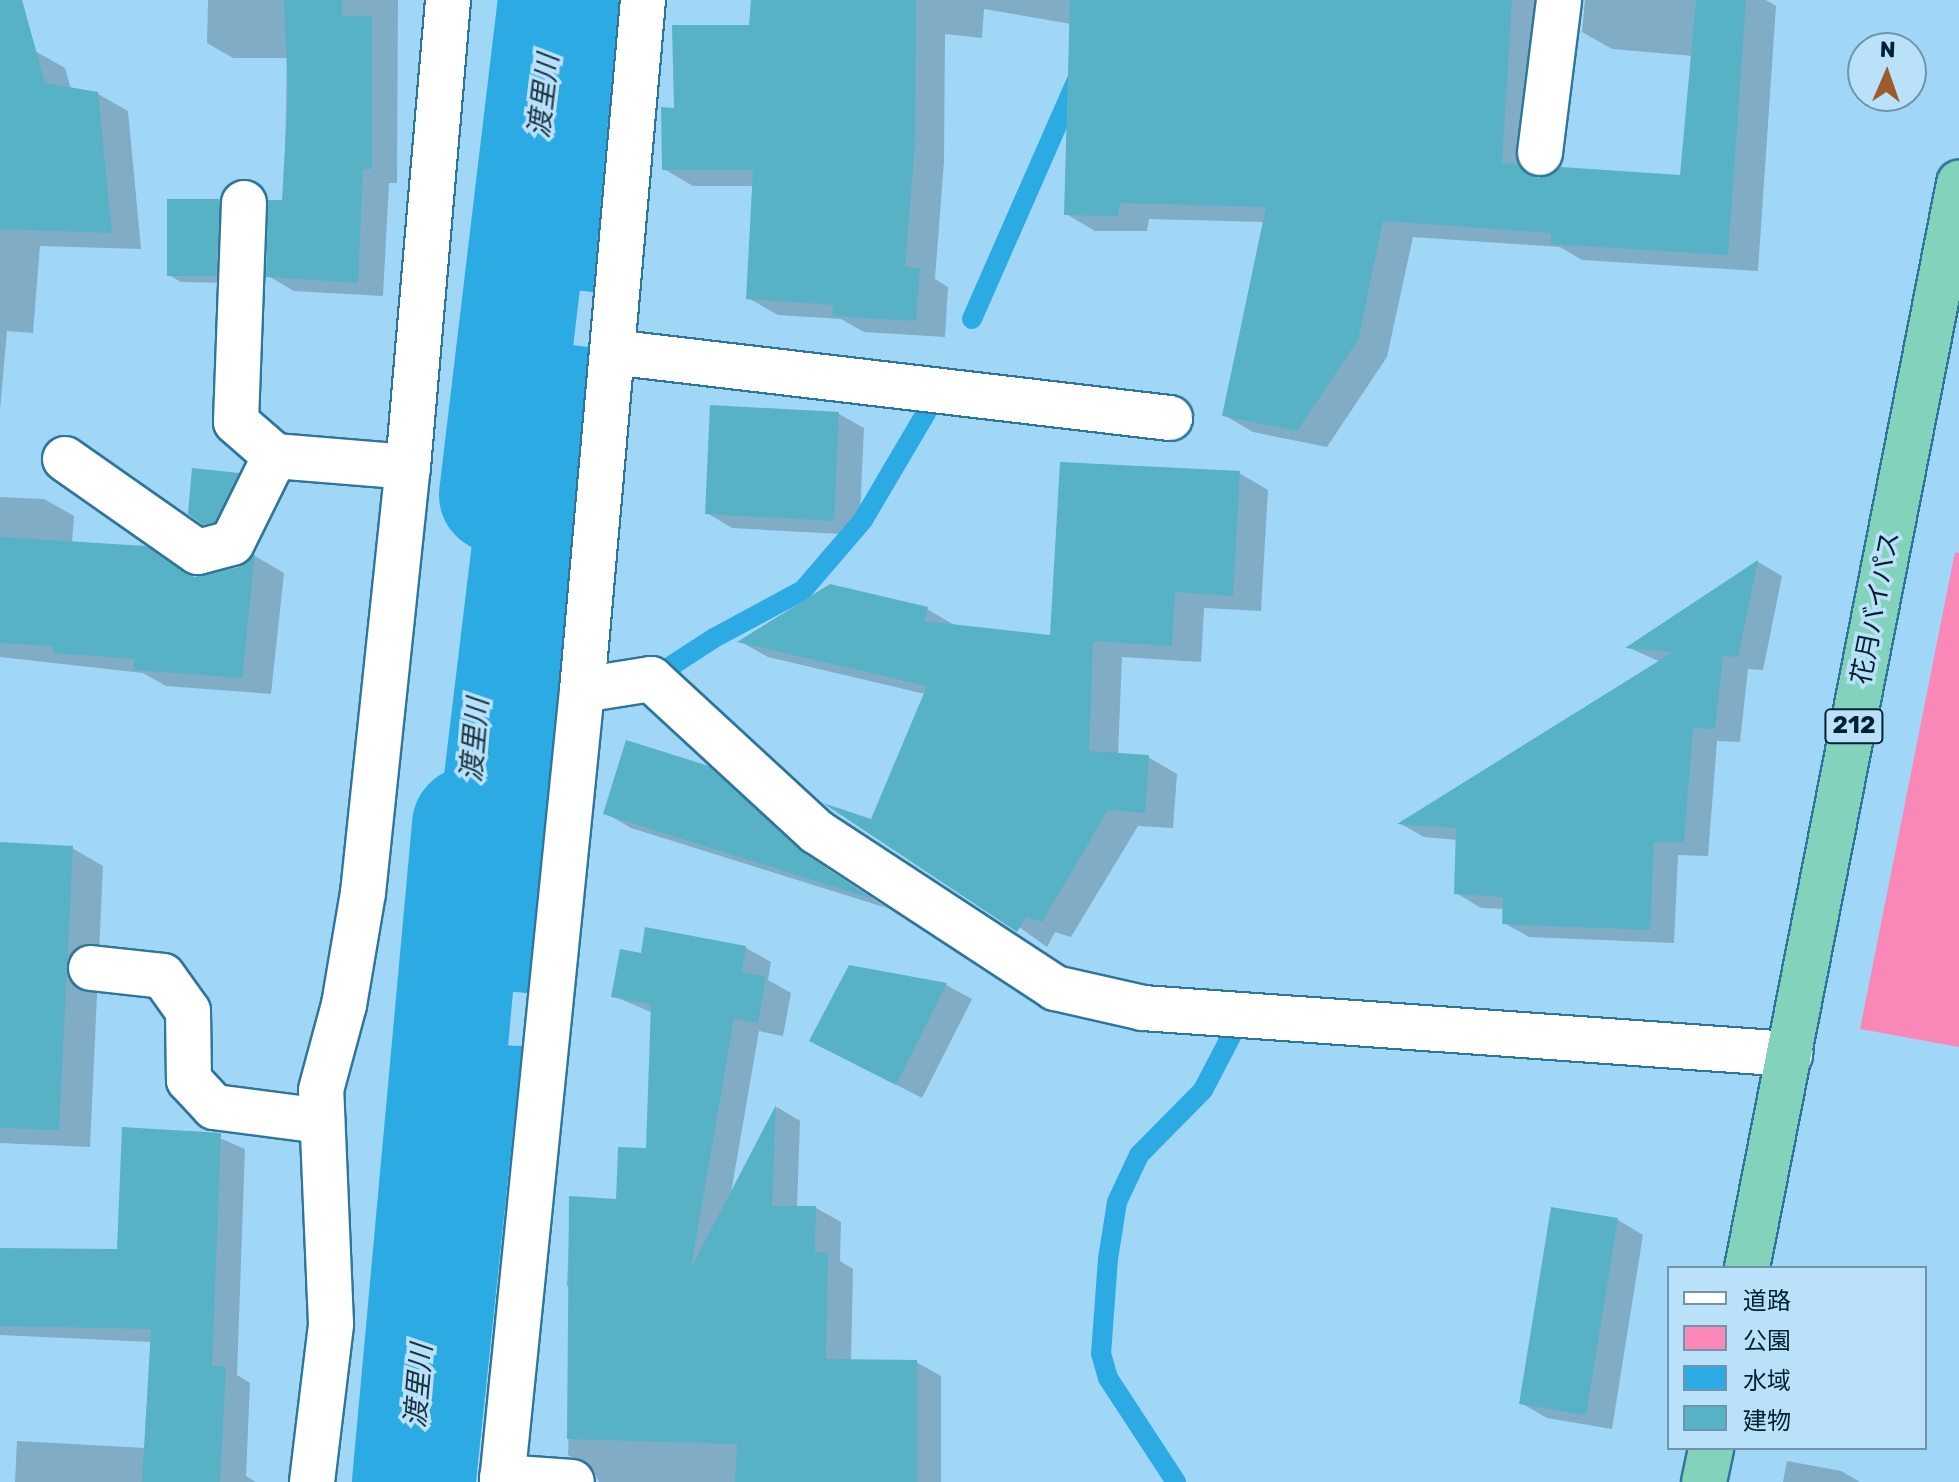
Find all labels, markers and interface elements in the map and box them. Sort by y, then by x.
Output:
north arrow [1847,32,1927,112]
text: N [1879,36,1896,63]
water label: 渡里川 [522,52,566,140]
street label: 花月バイパス [1846,528,1906,688]
water label: 渡里川 [455,697,495,783]
road number: 212 [1824,706,1884,746]
legend [1667,1266,1927,1450]
text: 道路 [1743,1287,1791,1315]
text: 公園 [1743,1327,1791,1355]
water label: 渡里川 [399,1343,439,1429]
text: 水域 [1743,1367,1791,1395]
text: 建物 [1743,1407,1791,1435]

